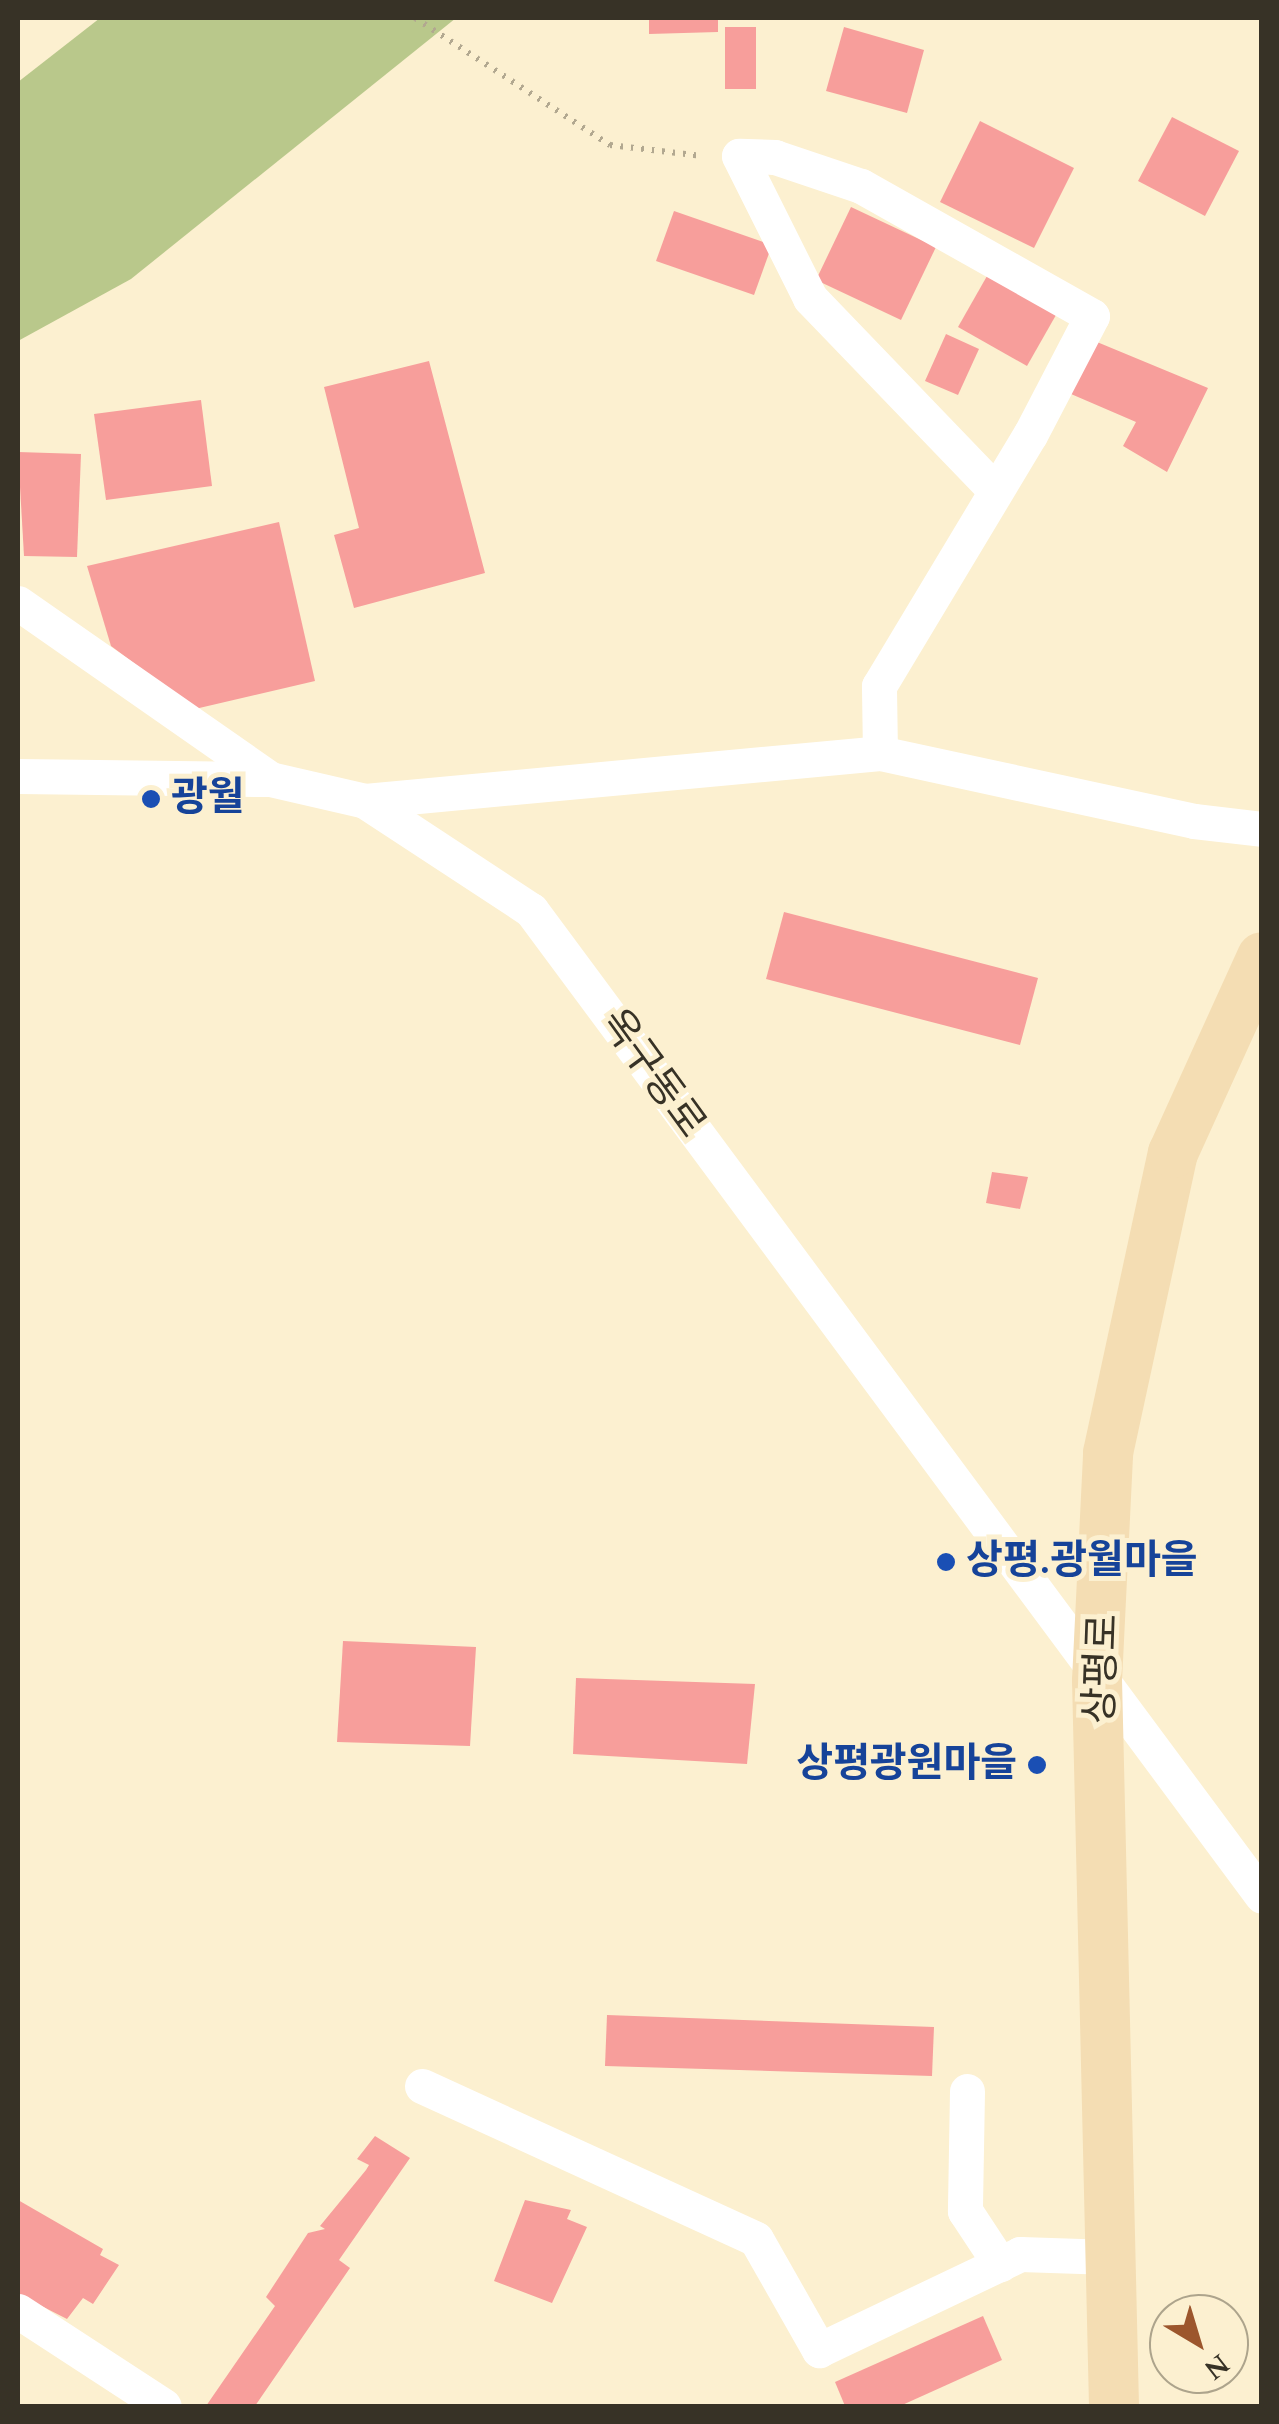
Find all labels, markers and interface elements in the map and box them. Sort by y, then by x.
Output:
place label: 광월 [171,775,245,823]
marker: 광월 [140,788,162,810]
street label: 옥구동로 [589,1000,715,1148]
place label: 상평.광월마을 [966,1538,1198,1586]
marker: 상평.광월마을 [935,1551,957,1573]
street label: 상평로 [1077,1613,1129,1725]
place label: 상평광원마을 [796,1741,1017,1789]
marker: 상평광원마을 [1026,1754,1048,1776]
north arrow [1149,2294,1249,2394]
text: N [1194,2342,1239,2390]

